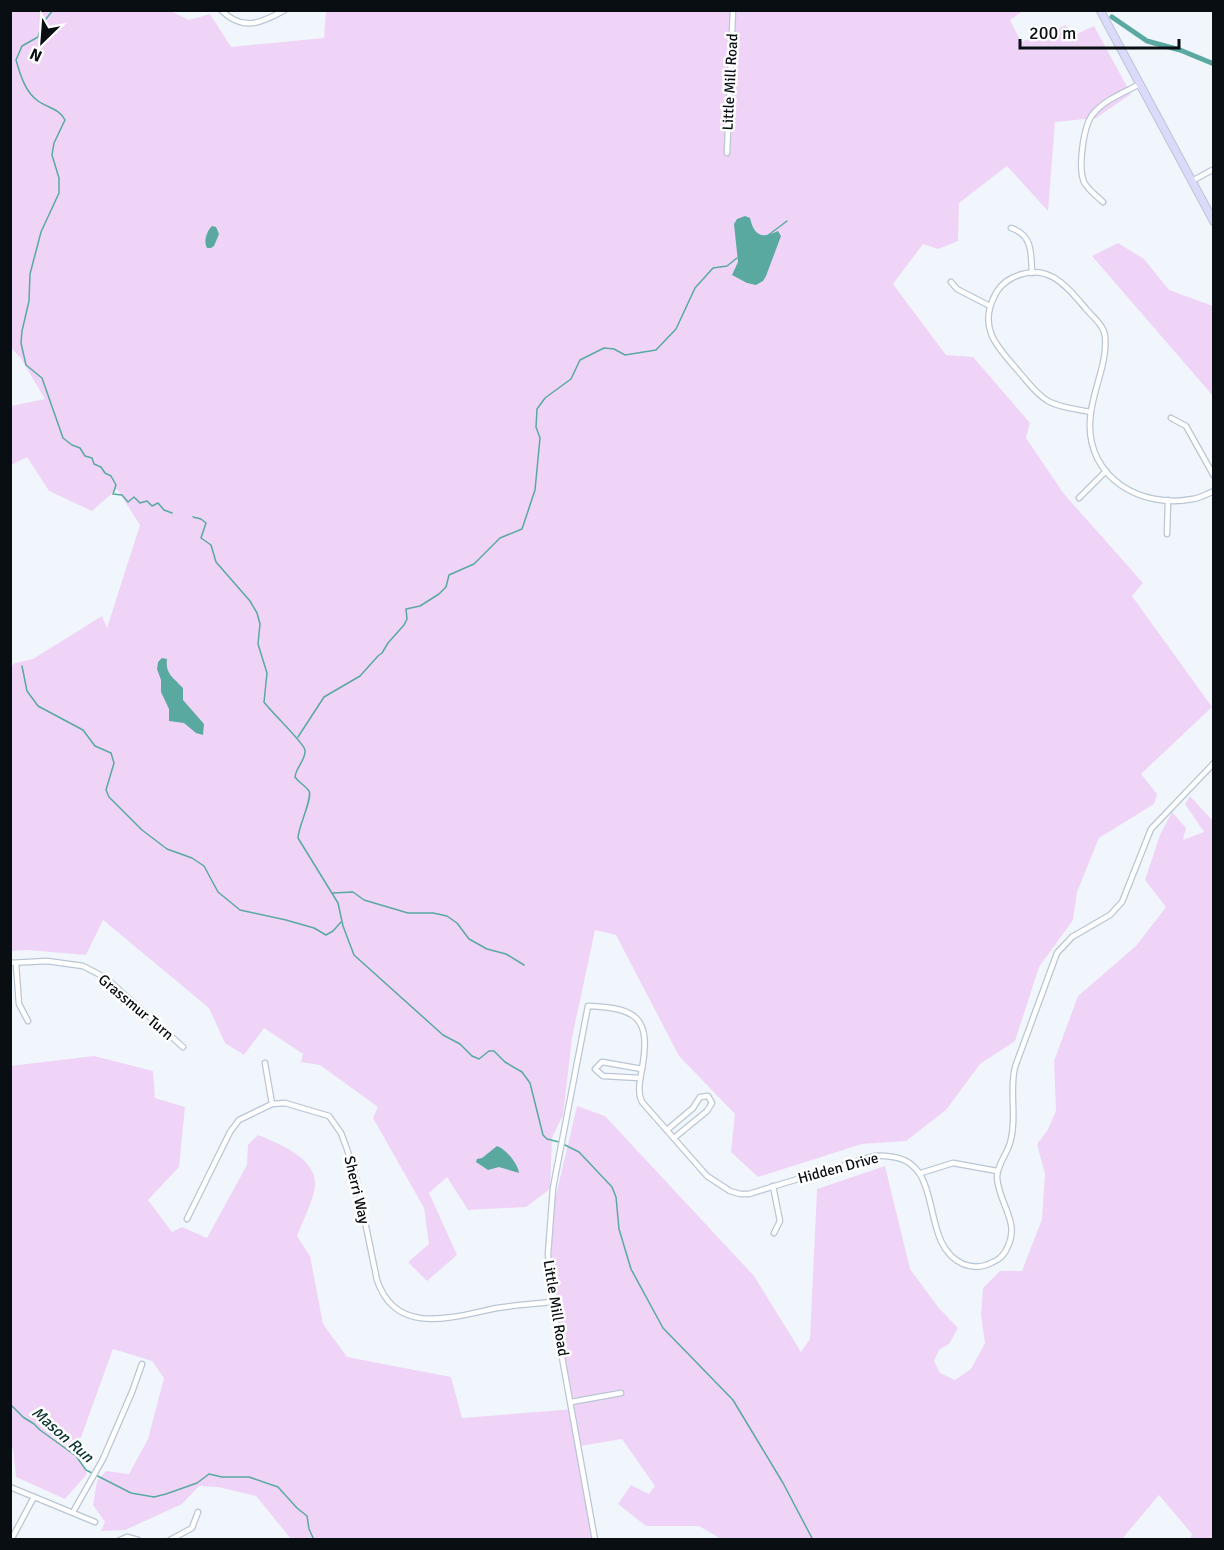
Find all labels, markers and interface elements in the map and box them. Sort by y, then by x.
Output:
north arrow [12,12,72,72]
scale bar [1020,12,1179,50]
text: 200 m [1029,22,1076,44]
street label: Little Mill Road [718,33,742,131]
text: N [27,43,45,66]
street label: Grassmur Turn [95,970,177,1044]
street label: Hidden Drive [796,1149,880,1187]
street label: Sherri Way [340,1154,374,1226]
street label: Little Mill Road [539,1259,573,1358]
water label: Mason Run [27,1402,98,1468]

